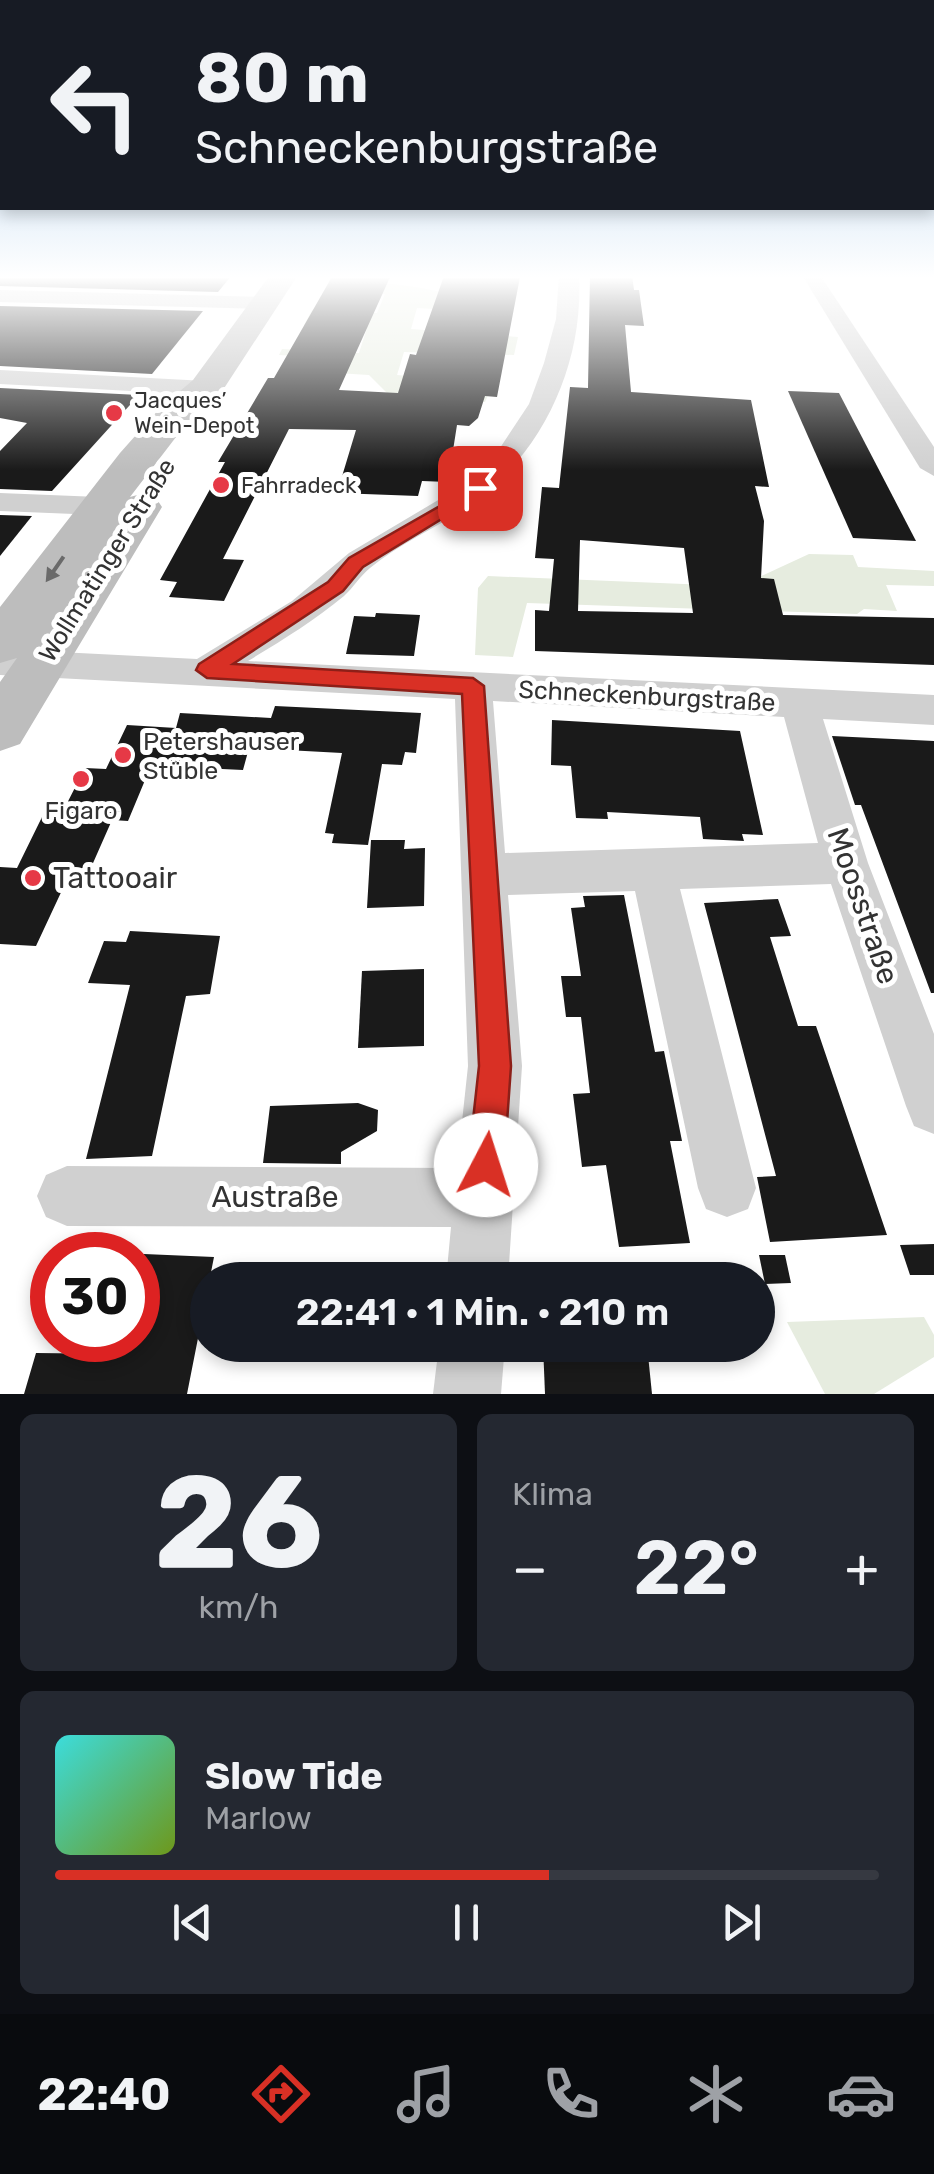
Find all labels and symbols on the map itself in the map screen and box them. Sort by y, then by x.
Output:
place label: Jacques’ Wein-Depot [134,387,255,439]
marker: Jacques’ Wein-Depot [103,402,125,424]
pin [438,446,523,531]
street label: Wollmatinger Straße [33,453,181,667]
place label: Fahrradeck [241,472,357,499]
marker: Fahrradeck [210,474,232,496]
one-way arrow [46,555,65,582]
street label: Schneckenburgstraße [518,675,776,717]
place label: Petershauser Stüble [143,727,300,785]
marker: Petershauser Stüble [112,744,134,766]
marker: Figaro [70,768,92,790]
place label: Figaro [45,796,117,825]
street label: Moosstraße [819,823,907,989]
place label: Tattooair [53,860,178,896]
marker: Tattooair [22,867,44,889]
position arrow [434,1113,538,1217]
street label: Austraße [211,1179,339,1215]
speed limit sign: 30 [30,1232,160,1362]

